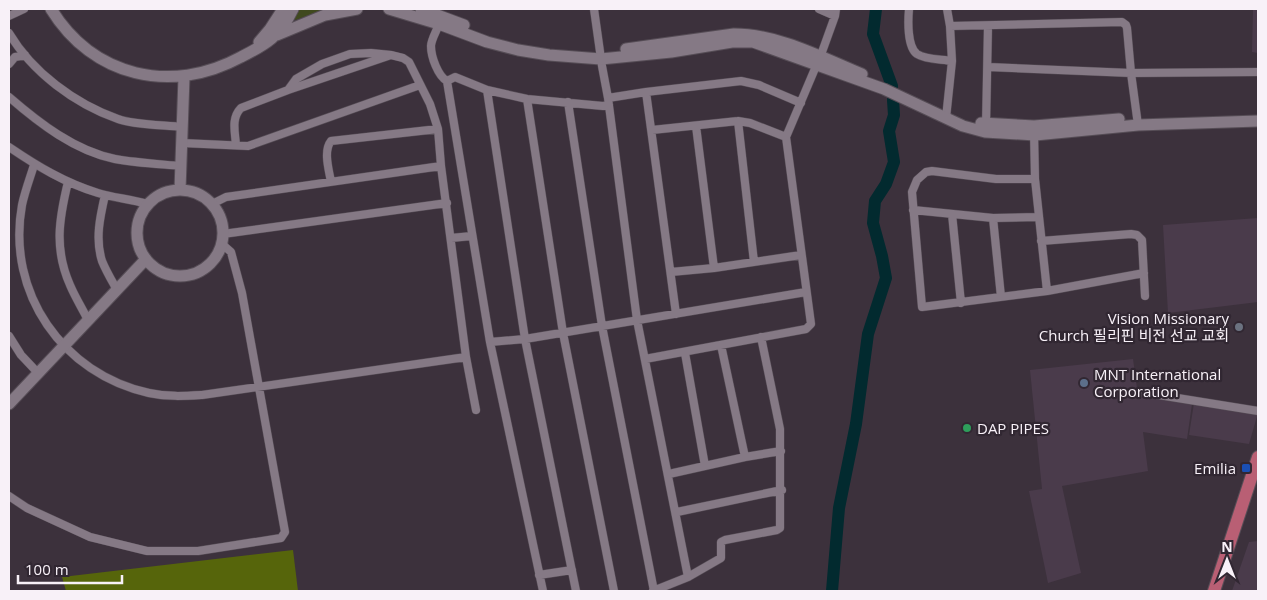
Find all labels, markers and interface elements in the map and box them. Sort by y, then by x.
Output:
place label: Vision Missionary Church 필리핀 비전 선교 교회 [1039,308,1229,345]
marker: Vision Missionary Church 필리핀 비전 선교 교회 [1233,321,1245,333]
place label: MNT International Corporation [1094,364,1221,401]
marker: MNT International Corporation [1078,377,1090,389]
place label: DAP PIPES [977,418,1049,438]
marker: DAP PIPES [961,422,973,434]
place label: Emilia [1194,458,1236,478]
marker: Emilia [1240,462,1252,474]
north arrow [1202,535,1252,585]
text: N [1221,537,1233,556]
scale bar [18,552,121,584]
text: 100 m [25,559,69,579]

